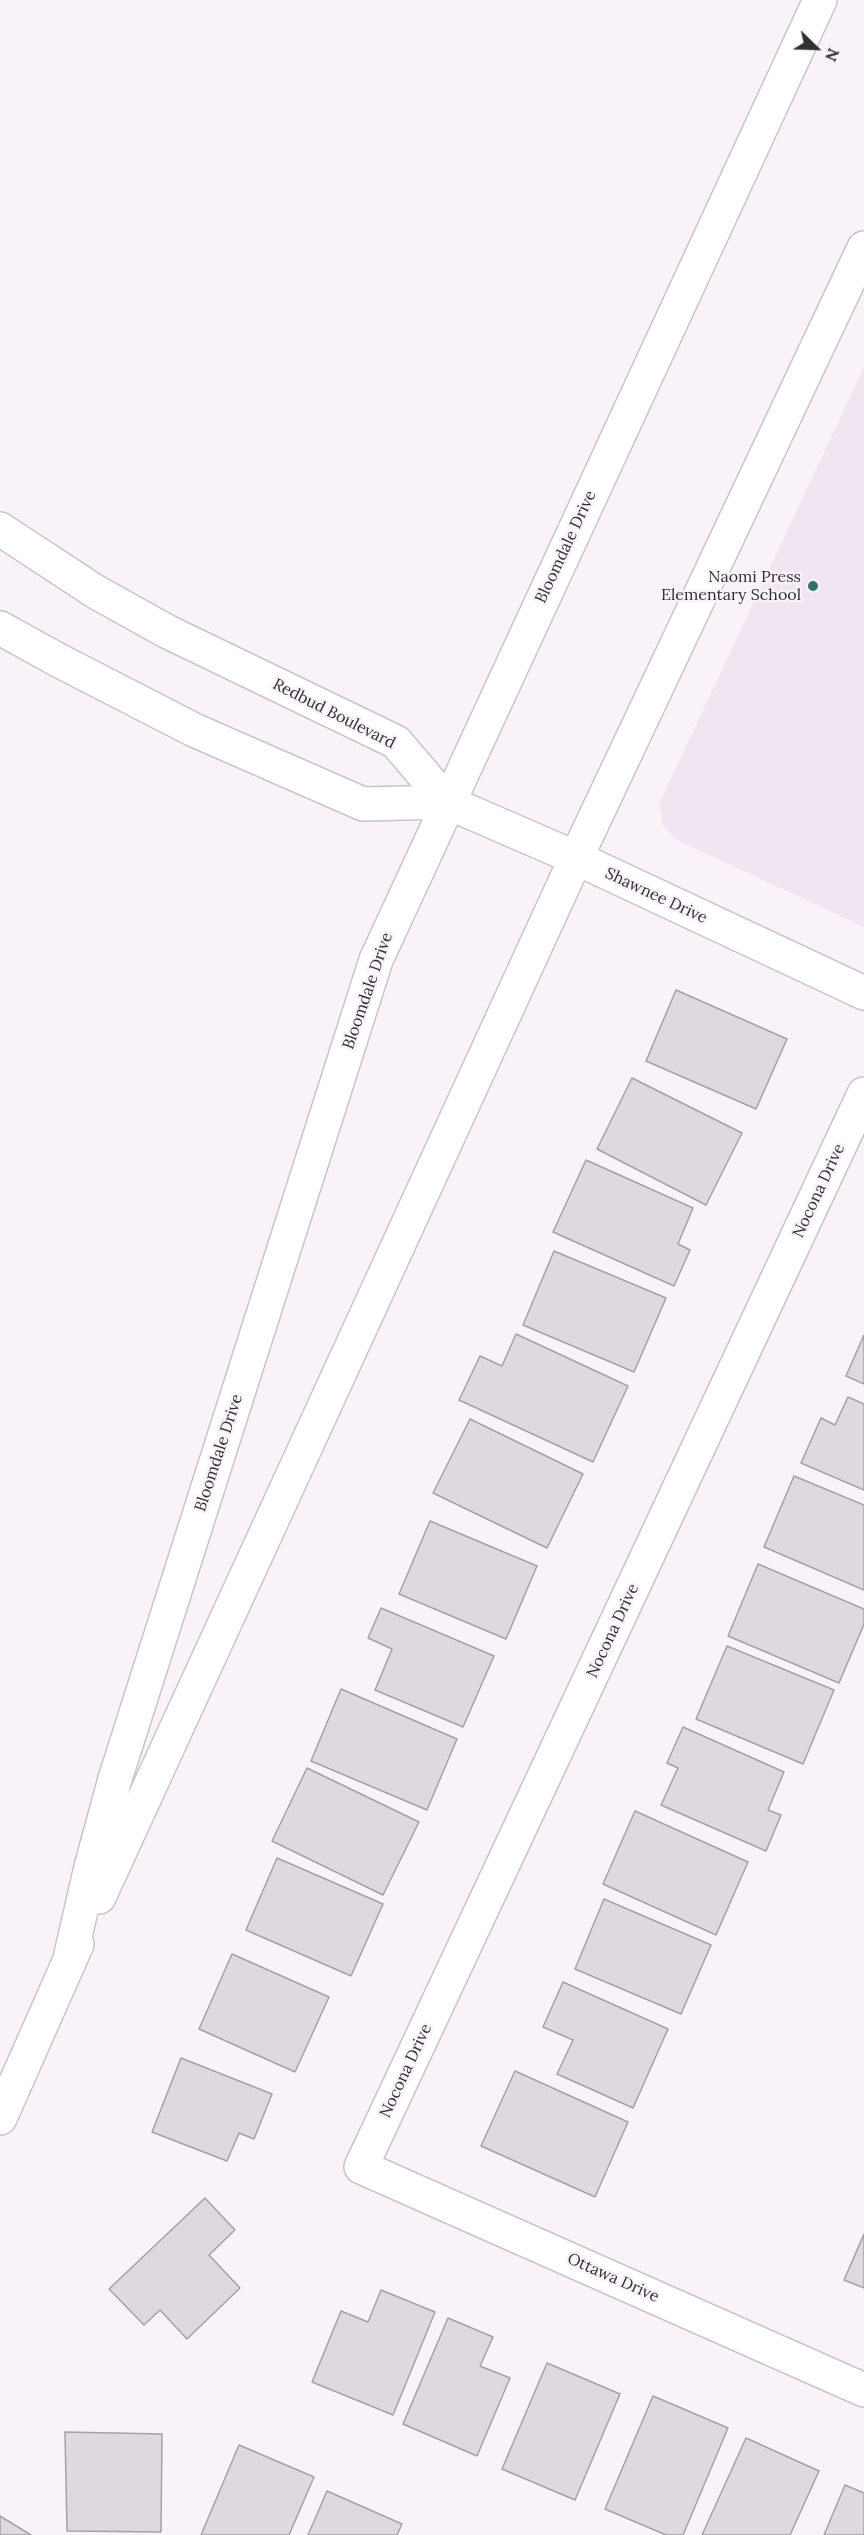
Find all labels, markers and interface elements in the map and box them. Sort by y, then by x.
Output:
north arrow [786,18,846,78]
text: N [821,45,844,65]
street label: Bloomdale Drive [531,488,601,606]
place label: Naomi Press Elementary School [661,567,801,605]
marker: Naomi Press Elementary School [806,579,820,593]
street label: Redbud Boulevard [269,675,399,753]
street label: Shawnee Drive [602,864,710,928]
street label: Bloomdale Drive [339,930,397,1052]
street label: Nocona Drive [789,1141,849,1241]
street label: Bloomdale Drive [191,1392,247,1514]
street label: Nocona Drive [583,1581,643,1681]
street label: Nocona Drive [376,2021,436,2121]
street label: Ottawa Drive [564,2249,662,2307]

